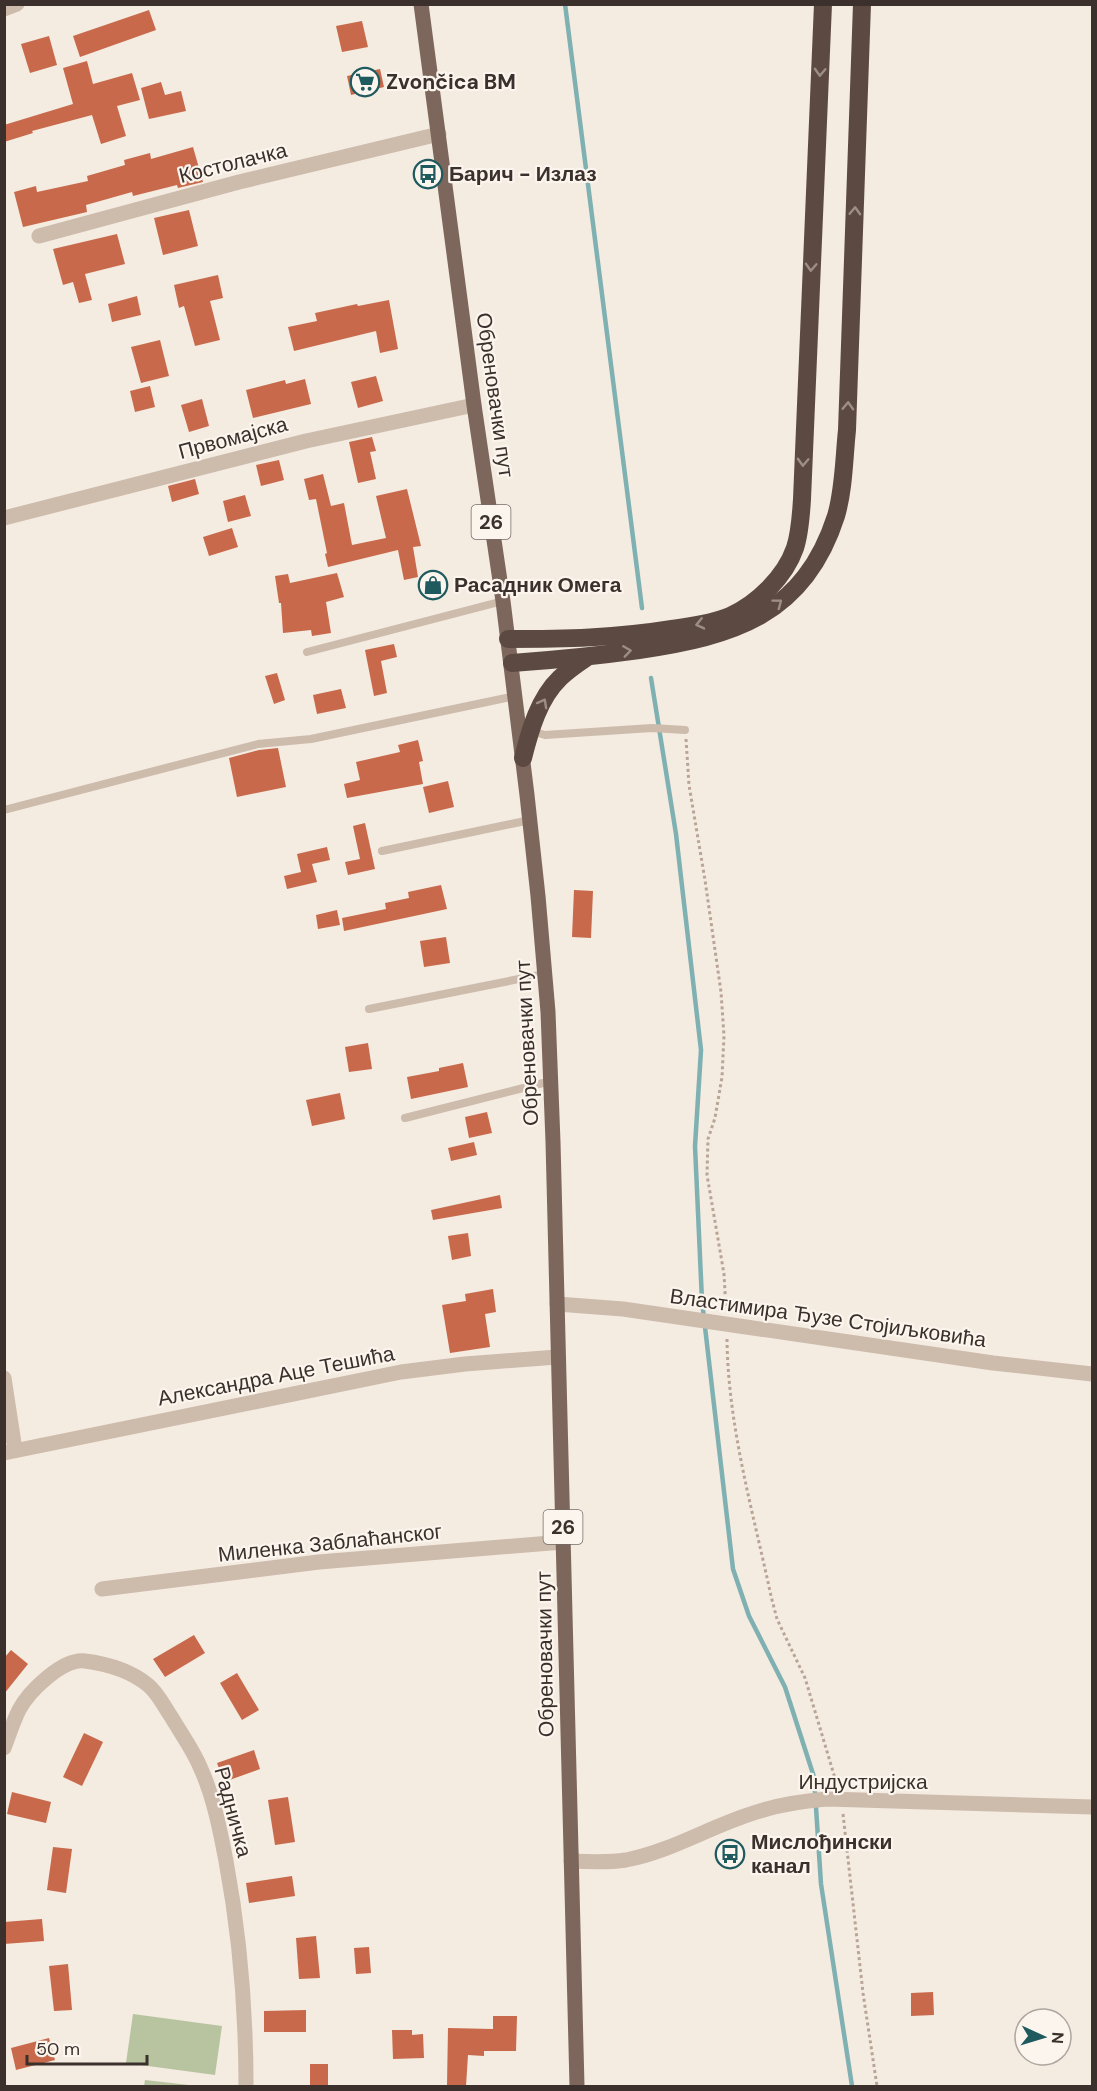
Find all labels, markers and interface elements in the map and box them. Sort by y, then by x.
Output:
supermarket icon: Zvončica BM [349,66,381,98]
place label: Zvončica BM [386,68,516,96]
one-way arrow [814,68,827,77]
street label: Костолачка [176,136,290,190]
bus stop icon: Барич - Излаз [412,158,444,190]
place label: Барич - Излаз [449,160,597,188]
one-way arrow [848,206,861,215]
one-way arrow [805,263,818,272]
street label: Обреновачки пут [470,311,520,480]
one-way arrow [841,401,854,410]
street label: Првомајска [175,410,291,466]
one-way arrow [797,458,810,467]
road number: 26 [472,505,510,539]
shop icon: Расадник Омега [417,569,449,601]
place label: Расадник Омега [454,571,622,599]
one-way arrow [772,600,783,611]
one-way arrow [696,617,706,630]
one-way arrow [622,646,631,658]
one-way arrow [536,699,547,709]
street label: Обреновачки пут [509,959,545,1127]
street label: Властимира Ђузе Стојиљковића [668,1282,988,1354]
street label: Александра Аце Тешића [155,1339,397,1413]
road number: 26 [544,1510,582,1544]
street label: Миленка Заблаћанског [217,1517,444,1569]
street label: Обреновачки пут [530,1570,560,1737]
street label: Радничка [207,1764,259,1861]
street label: Индустријска [798,1768,928,1796]
place label: Мислођински канал [751,1828,893,1880]
bus stop icon: Мислођински канал [714,1838,746,1870]
north arrow [1013,2007,1073,2067]
scale bar [27,2028,147,2066]
text: N [1047,2031,1068,2045]
text: 50 m [36,2037,80,2061]

